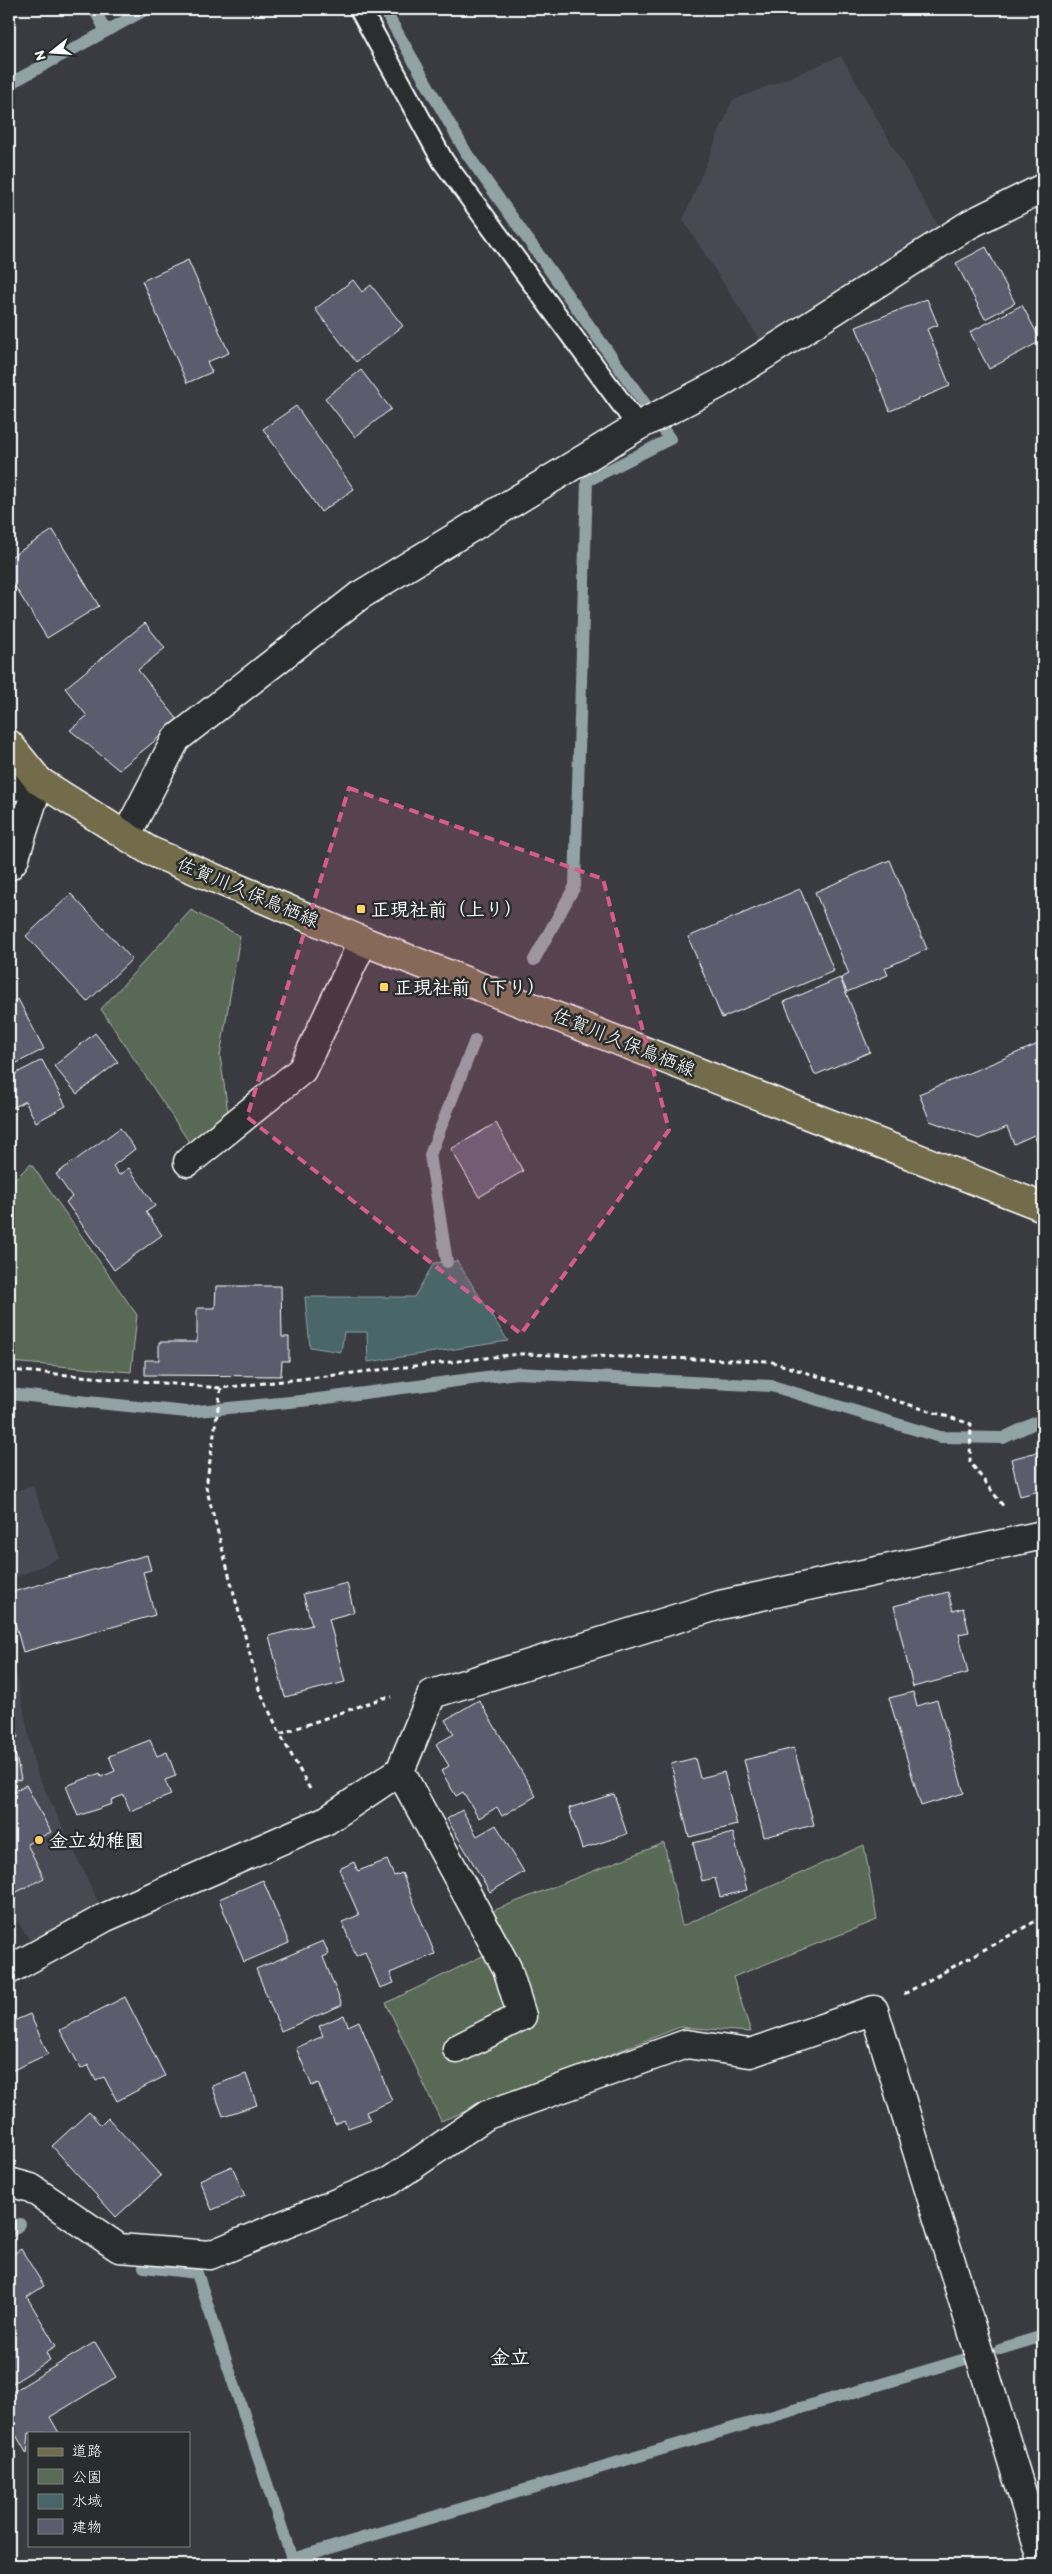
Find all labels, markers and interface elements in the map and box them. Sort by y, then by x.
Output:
north arrow [28,28,78,78]
text: N [31,49,50,63]
street label: 佐賀川久保鳥栖線 [174,852,322,932]
place label: 正現社前（上り） [371,898,523,921]
marker: 正現社前（上り） [355,903,367,915]
place label: 正現社前（下り） [394,976,546,999]
marker: 正現社前（下り） [378,981,390,993]
street label: 佐賀川久保鳥栖線 [549,1003,699,1081]
place label: 金立幼稚園 [49,1829,144,1852]
marker: 金立幼稚園 [33,1834,45,1846]
district label: 金立 [490,2345,530,2369]
legend [28,2432,190,2546]
text: 道路 [72,2442,102,2460]
text: 公園 [72,2468,102,2486]
text: 水域 [72,2492,102,2510]
text: 建物 [72,2518,102,2536]

